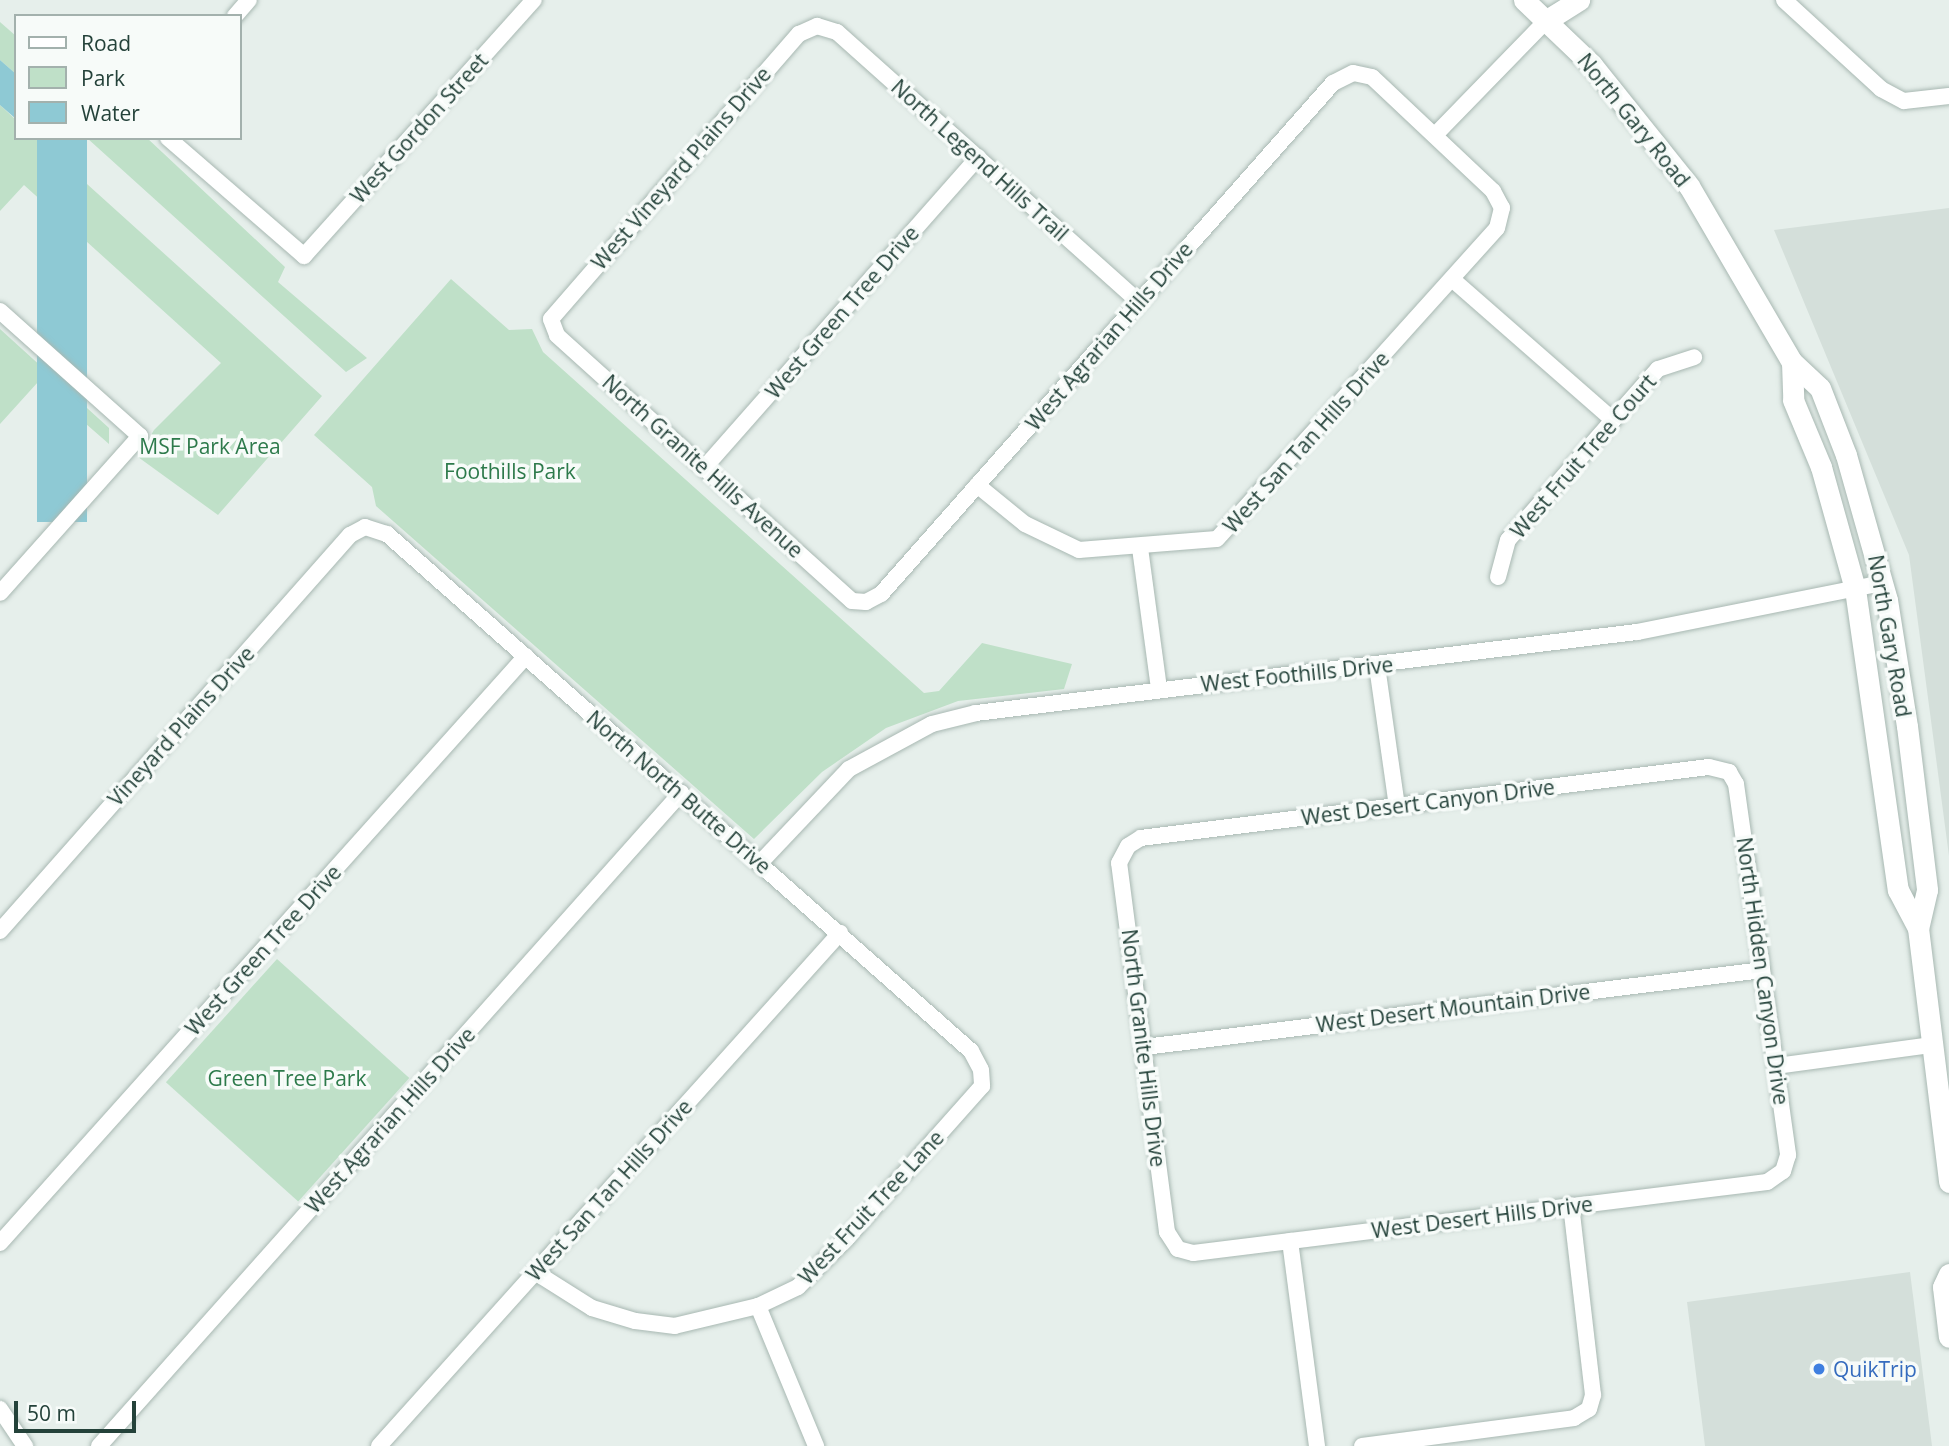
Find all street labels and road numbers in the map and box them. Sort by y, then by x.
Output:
street label: West Gordon Street [345,48,493,208]
street label: North Gary Road [1572,48,1696,192]
street label: West Vineyard Plains Drive [586,61,776,275]
street label: North Legend Hills Trail [886,74,1074,246]
street label: West Green Tree Drive [760,221,924,403]
street label: West Agrarian Hills Drive [1020,237,1198,435]
street label: West San Tan Hills Drive [1218,346,1394,538]
street label: North Granite Hills Avenue [597,369,809,563]
street label: West Fruit Tree Court [1505,369,1661,543]
street label: North Gary Road [1863,553,1917,719]
street label: Vineyard Plains Drive [103,641,259,811]
street label: West Foothills Drive [1200,651,1394,697]
street label: North North Butte Drive [582,705,776,879]
street label: West Desert Canyon Drive [1300,774,1556,830]
street label: North Hidden Canyon Drive [1732,836,1794,1106]
street label: West Green Tree Drive [180,860,346,1040]
street label: North Granite Hills Drive [1117,928,1171,1168]
street label: West Desert Mountain Drive [1315,979,1591,1037]
street label: West Agrarian Hills Drive [300,1022,480,1218]
street label: West San Tan Hills Drive [521,1094,697,1286]
street label: West Fruit Tree Lane [793,1125,949,1289]
street label: West Desert Hills Drive [1370,1191,1594,1243]

